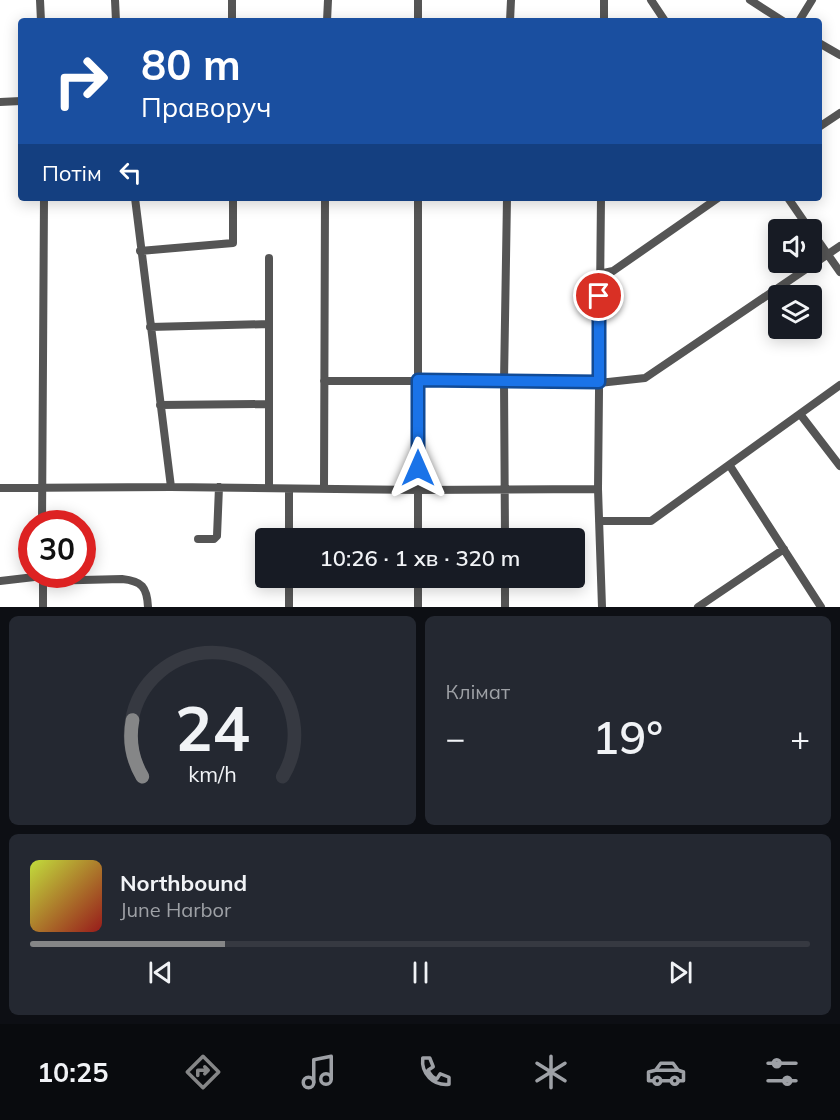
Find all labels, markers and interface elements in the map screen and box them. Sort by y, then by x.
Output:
text: 80 m [141,38,241,91]
icon: right [42,42,120,120]
text: Праворуч [141,90,271,124]
icon: left [114,156,147,189]
text: Потім [42,159,102,187]
map controls [768,219,822,339]
button: sound [768,219,822,273]
pin [573,270,624,321]
icon: arrive [582,279,615,312]
button: layers [768,285,822,339]
position arrow [386,436,450,500]
speed limit sign: 30 [18,510,96,588]
text: 10:26 · 1 хв · 320 m [320,544,520,572]
text: Клімат [446,679,510,704]
text: 24 [175,688,250,767]
text: 19° [592,709,663,765]
text: − [446,717,465,758]
text: + [790,717,810,758]
text: km/h [188,761,236,788]
text: Northbound [120,869,247,897]
text: June Harbor [120,897,231,922]
icon: previous [144,956,177,989]
icon: pause [404,956,437,989]
icon: next [664,956,697,989]
icon: directions [182,1051,224,1093]
icon: music [298,1051,340,1093]
icon: phone [414,1051,456,1093]
icon: climate [530,1051,572,1093]
icon: car [645,1051,687,1093]
icon: filters [761,1051,803,1093]
text: 10:25 [37,1055,108,1089]

